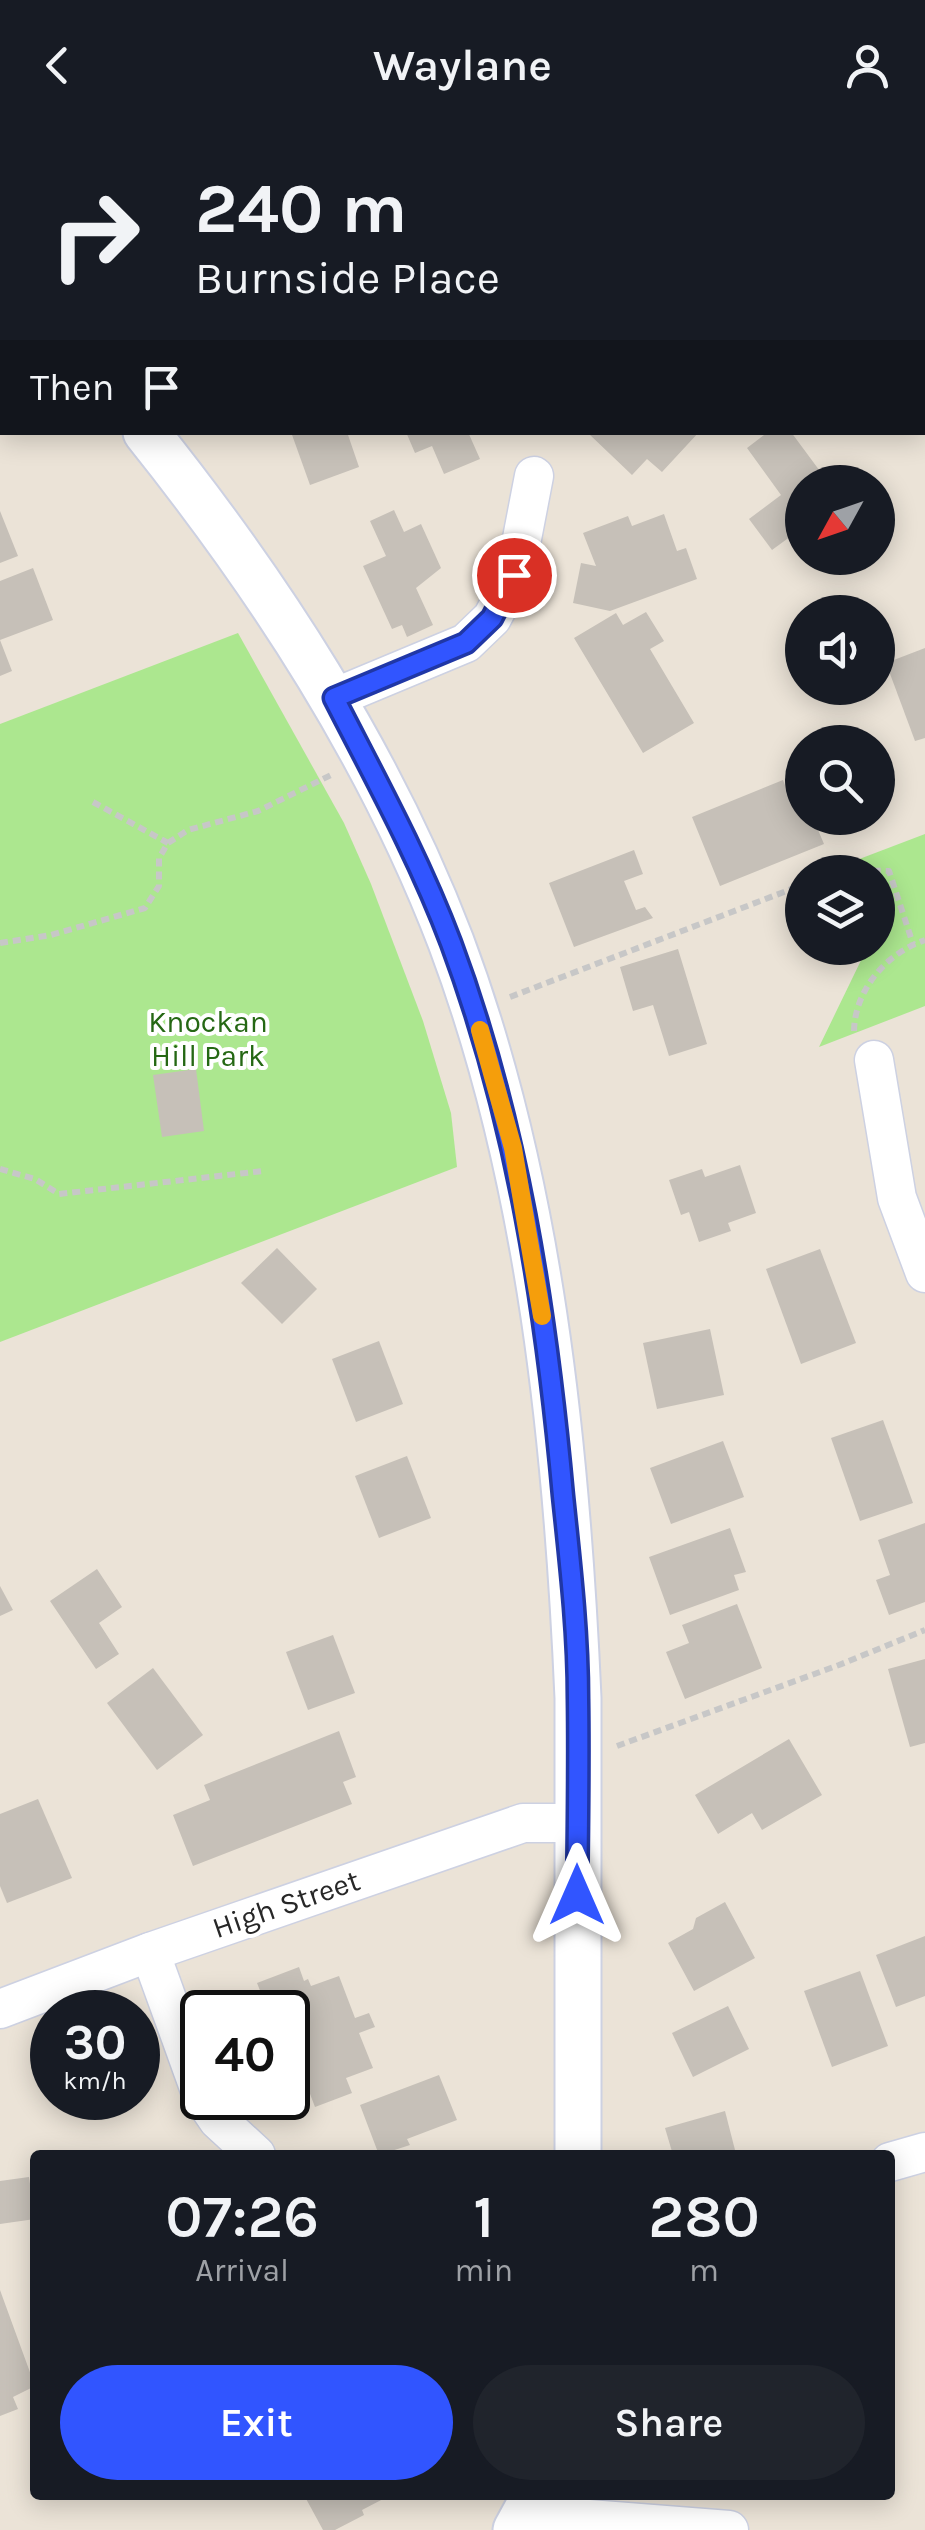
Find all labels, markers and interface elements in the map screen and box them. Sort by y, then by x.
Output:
icon: back [30,38,85,93]
icon: person [840,38,895,93]
text: Waylane [373,39,552,91]
text: 240 m [195,168,407,250]
icon: right [30,170,160,300]
text: Burnside Place [195,252,500,304]
icon: arrive [134,360,189,415]
text: Then [30,365,114,410]
north arrow [785,465,895,575]
map controls [785,465,895,965]
pin [472,533,557,618]
icon: arrive [487,548,542,603]
button: sound [785,595,895,705]
button: search [785,725,895,835]
button: layers [785,855,895,965]
park label: Knockan Hill Park [148,1004,268,1074]
position arrow [525,1843,629,1947]
street label: High Street [208,1862,364,1946]
speed limit sign: 40 [180,1990,310,2120]
text: 30 [64,2013,126,2072]
text: km/h [63,2066,127,2095]
text: 07:26 [165,2182,319,2252]
text: 1 [473,2182,494,2252]
text: 280 [648,2182,760,2252]
text: Arrival [195,2252,289,2289]
text: min [454,2252,513,2289]
text: m [689,2252,719,2289]
button: Exit [60,2365,453,2480]
button: Share [473,2365,865,2480]

